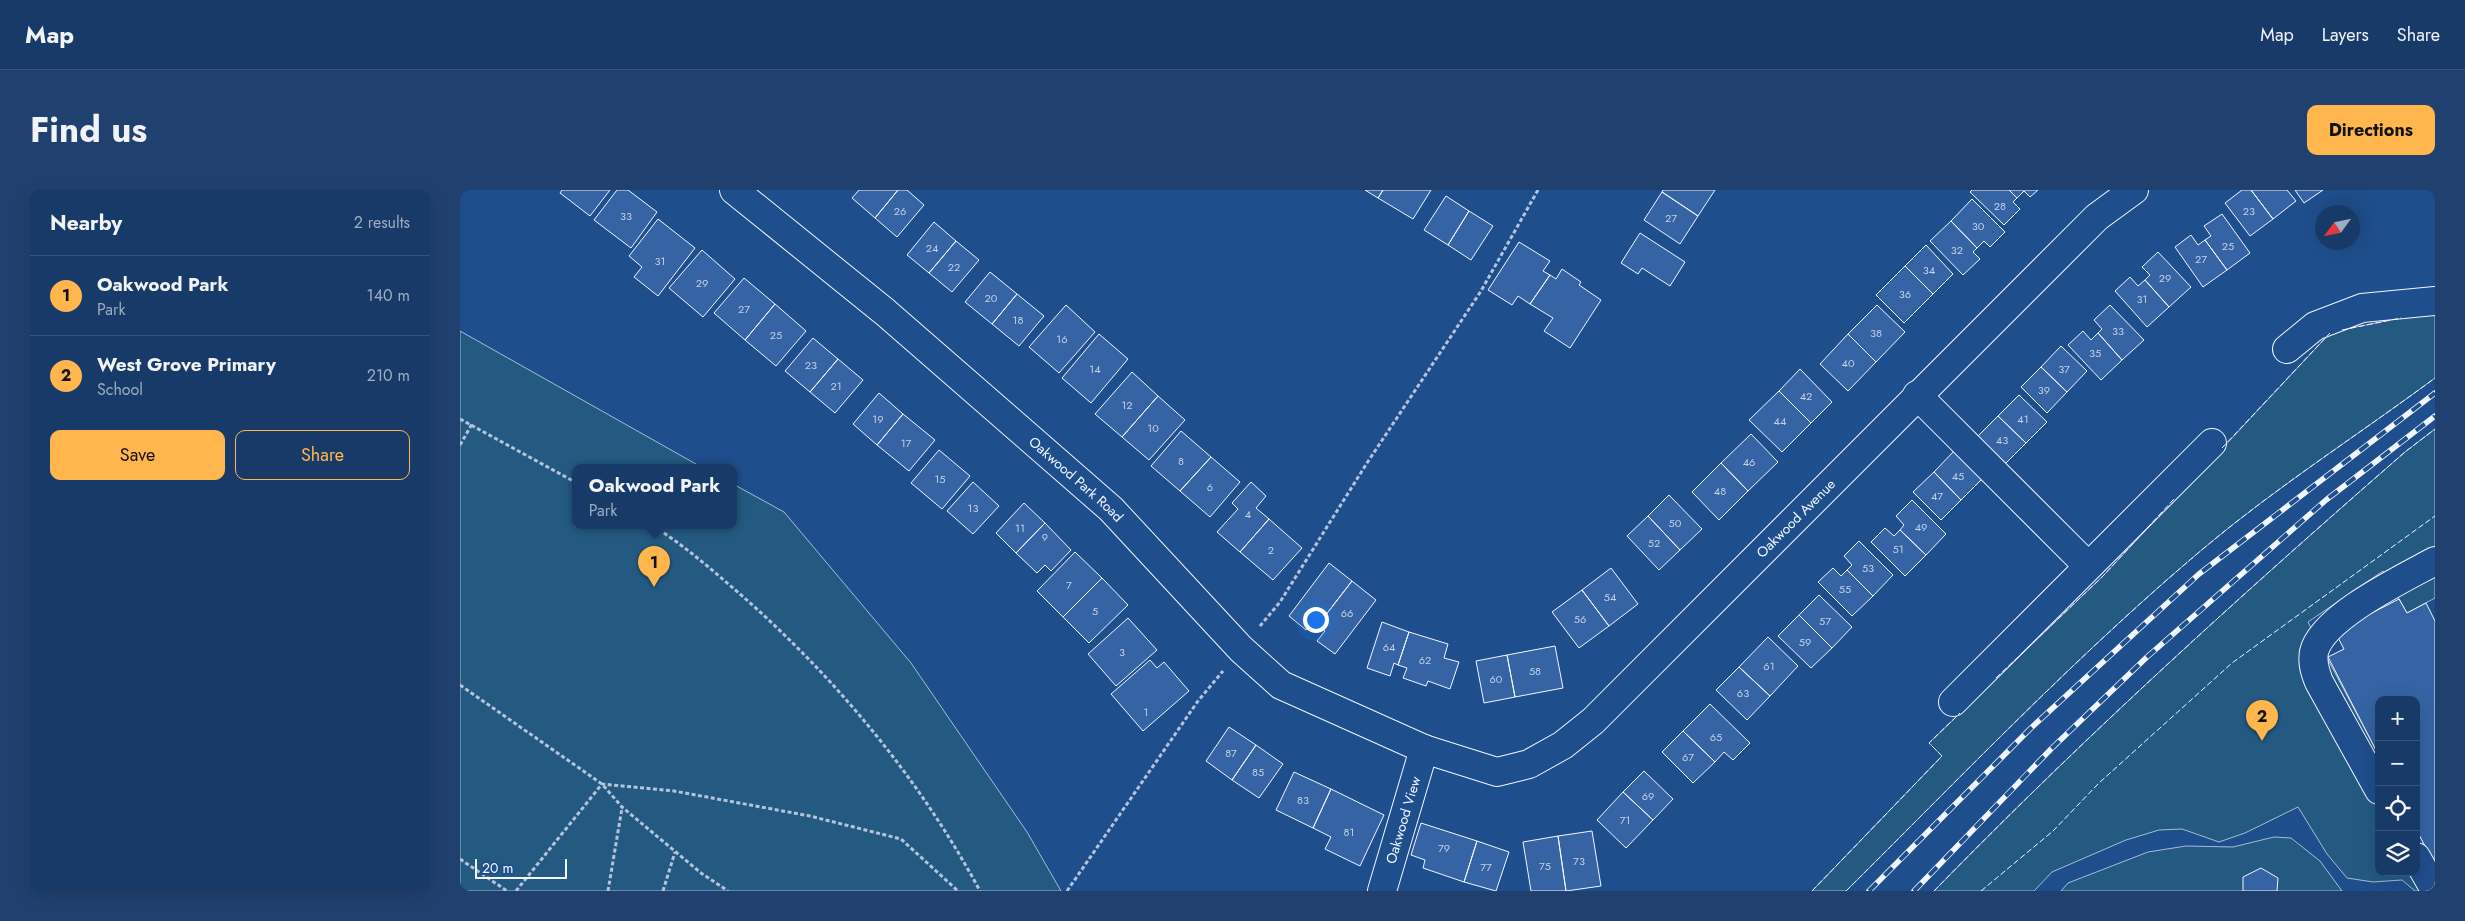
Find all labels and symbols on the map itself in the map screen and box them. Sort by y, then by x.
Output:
house number: 28 [1994,198,2006,214]
house number: 26 [894,203,906,219]
house number: 23 [2243,203,2255,219]
north arrow [2315,205,2360,250]
house number: 33 [620,208,632,224]
house number: 27 [1665,210,1677,226]
house number: 30 [1972,218,1985,234]
house number: 25 [2222,238,2234,254]
house number: 24 [926,240,939,256]
house number: 32 [1951,242,1963,258]
house number: 27 [2195,251,2207,267]
house number: 31 [655,253,665,269]
house number: 22 [948,259,960,275]
house number: 34 [1923,262,1936,278]
house number: 29 [2159,270,2171,286]
house number: 29 [696,275,708,291]
house number: 36 [1899,286,1911,302]
house number: 20 [985,290,998,306]
house number: 31 [2137,291,2147,307]
house number: 27 [738,301,750,317]
house number: 18 [1013,312,1023,328]
house number: 33 [2112,323,2124,339]
house number: 38 [1870,325,1882,341]
house number: 25 [770,327,782,343]
house number: 16 [1056,331,1068,347]
house number: 35 [2089,345,2101,361]
house number: 40 [1841,355,1855,371]
house number: 23 [805,357,817,373]
house number: 14 [1089,361,1101,377]
house number: 37 [2058,361,2070,377]
house number: 21 [830,378,842,394]
house number: 39 [2038,382,2050,398]
house number: 42 [1800,388,1812,404]
house number: 12 [1121,397,1133,413]
house number: 19 [872,411,884,427]
house number: 41 [2017,411,2029,427]
house number: 44 [1774,413,1787,429]
house number: 10 [1147,420,1159,436]
street label: Oakwood Park Road [1024,432,1128,526]
house number: 43 [1996,432,2008,448]
house number: 17 [901,435,912,451]
house number: 8 [1178,453,1184,469]
house number: 46 [1743,454,1755,470]
house number: 45 [1952,468,1964,484]
house number: 15 [934,471,946,487]
street label: Oakwood Avenue [1752,474,1840,562]
house number: 6 [1207,479,1213,495]
house number: 48 [1714,483,1726,499]
house number: 47 [1931,488,1943,504]
house number: 13 [968,500,978,516]
house number: 4 [1245,506,1252,522]
house number: 50 [1669,515,1682,531]
house number: 49 [1915,519,1927,535]
house number: 11 [1015,520,1025,536]
house number: 9 [1042,529,1048,545]
house number: 52 [1648,535,1660,551]
house number: 51 [1892,541,1904,557]
house number: 2 [1268,542,1274,558]
pin: 1 [638,546,670,587]
house number: 53 [1862,560,1874,576]
house number: 7 [1066,577,1072,593]
house number: 55 [1839,581,1851,597]
house number: 54 [1604,589,1617,605]
house number: 5 [1092,603,1098,619]
house number: 66 [1341,605,1353,621]
your location [1303,607,1329,633]
house number: 56 [1574,611,1586,627]
house number: 57 [1819,613,1831,629]
house number: 59 [1799,634,1811,650]
house number: 64 [1383,639,1396,655]
house number: 3 [1119,644,1125,660]
house number: 62 [1419,652,1431,668]
house number: 61 [1763,658,1775,674]
house number: 58 [1529,663,1541,679]
house number: 60 [1490,671,1503,687]
house number: 63 [1737,685,1749,701]
pin: 2 [2246,700,2278,741]
house number: 1 [1144,704,1148,720]
house number: 65 [1710,729,1722,745]
house number: 87 [1225,745,1237,761]
house number: 67 [1682,749,1694,765]
house number: 85 [1252,764,1264,780]
street label: Oakwood View [1381,773,1426,866]
house number: 69 [1642,788,1654,804]
house number: 83 [1297,792,1309,808]
house number: 71 [1620,812,1630,828]
house number: 81 [1344,824,1354,840]
house number: 79 [1438,840,1450,856]
house number: 73 [1573,853,1585,869]
scale bar [475,856,568,879]
house number: 75 [1539,858,1551,874]
house number: 77 [1480,859,1492,875]

